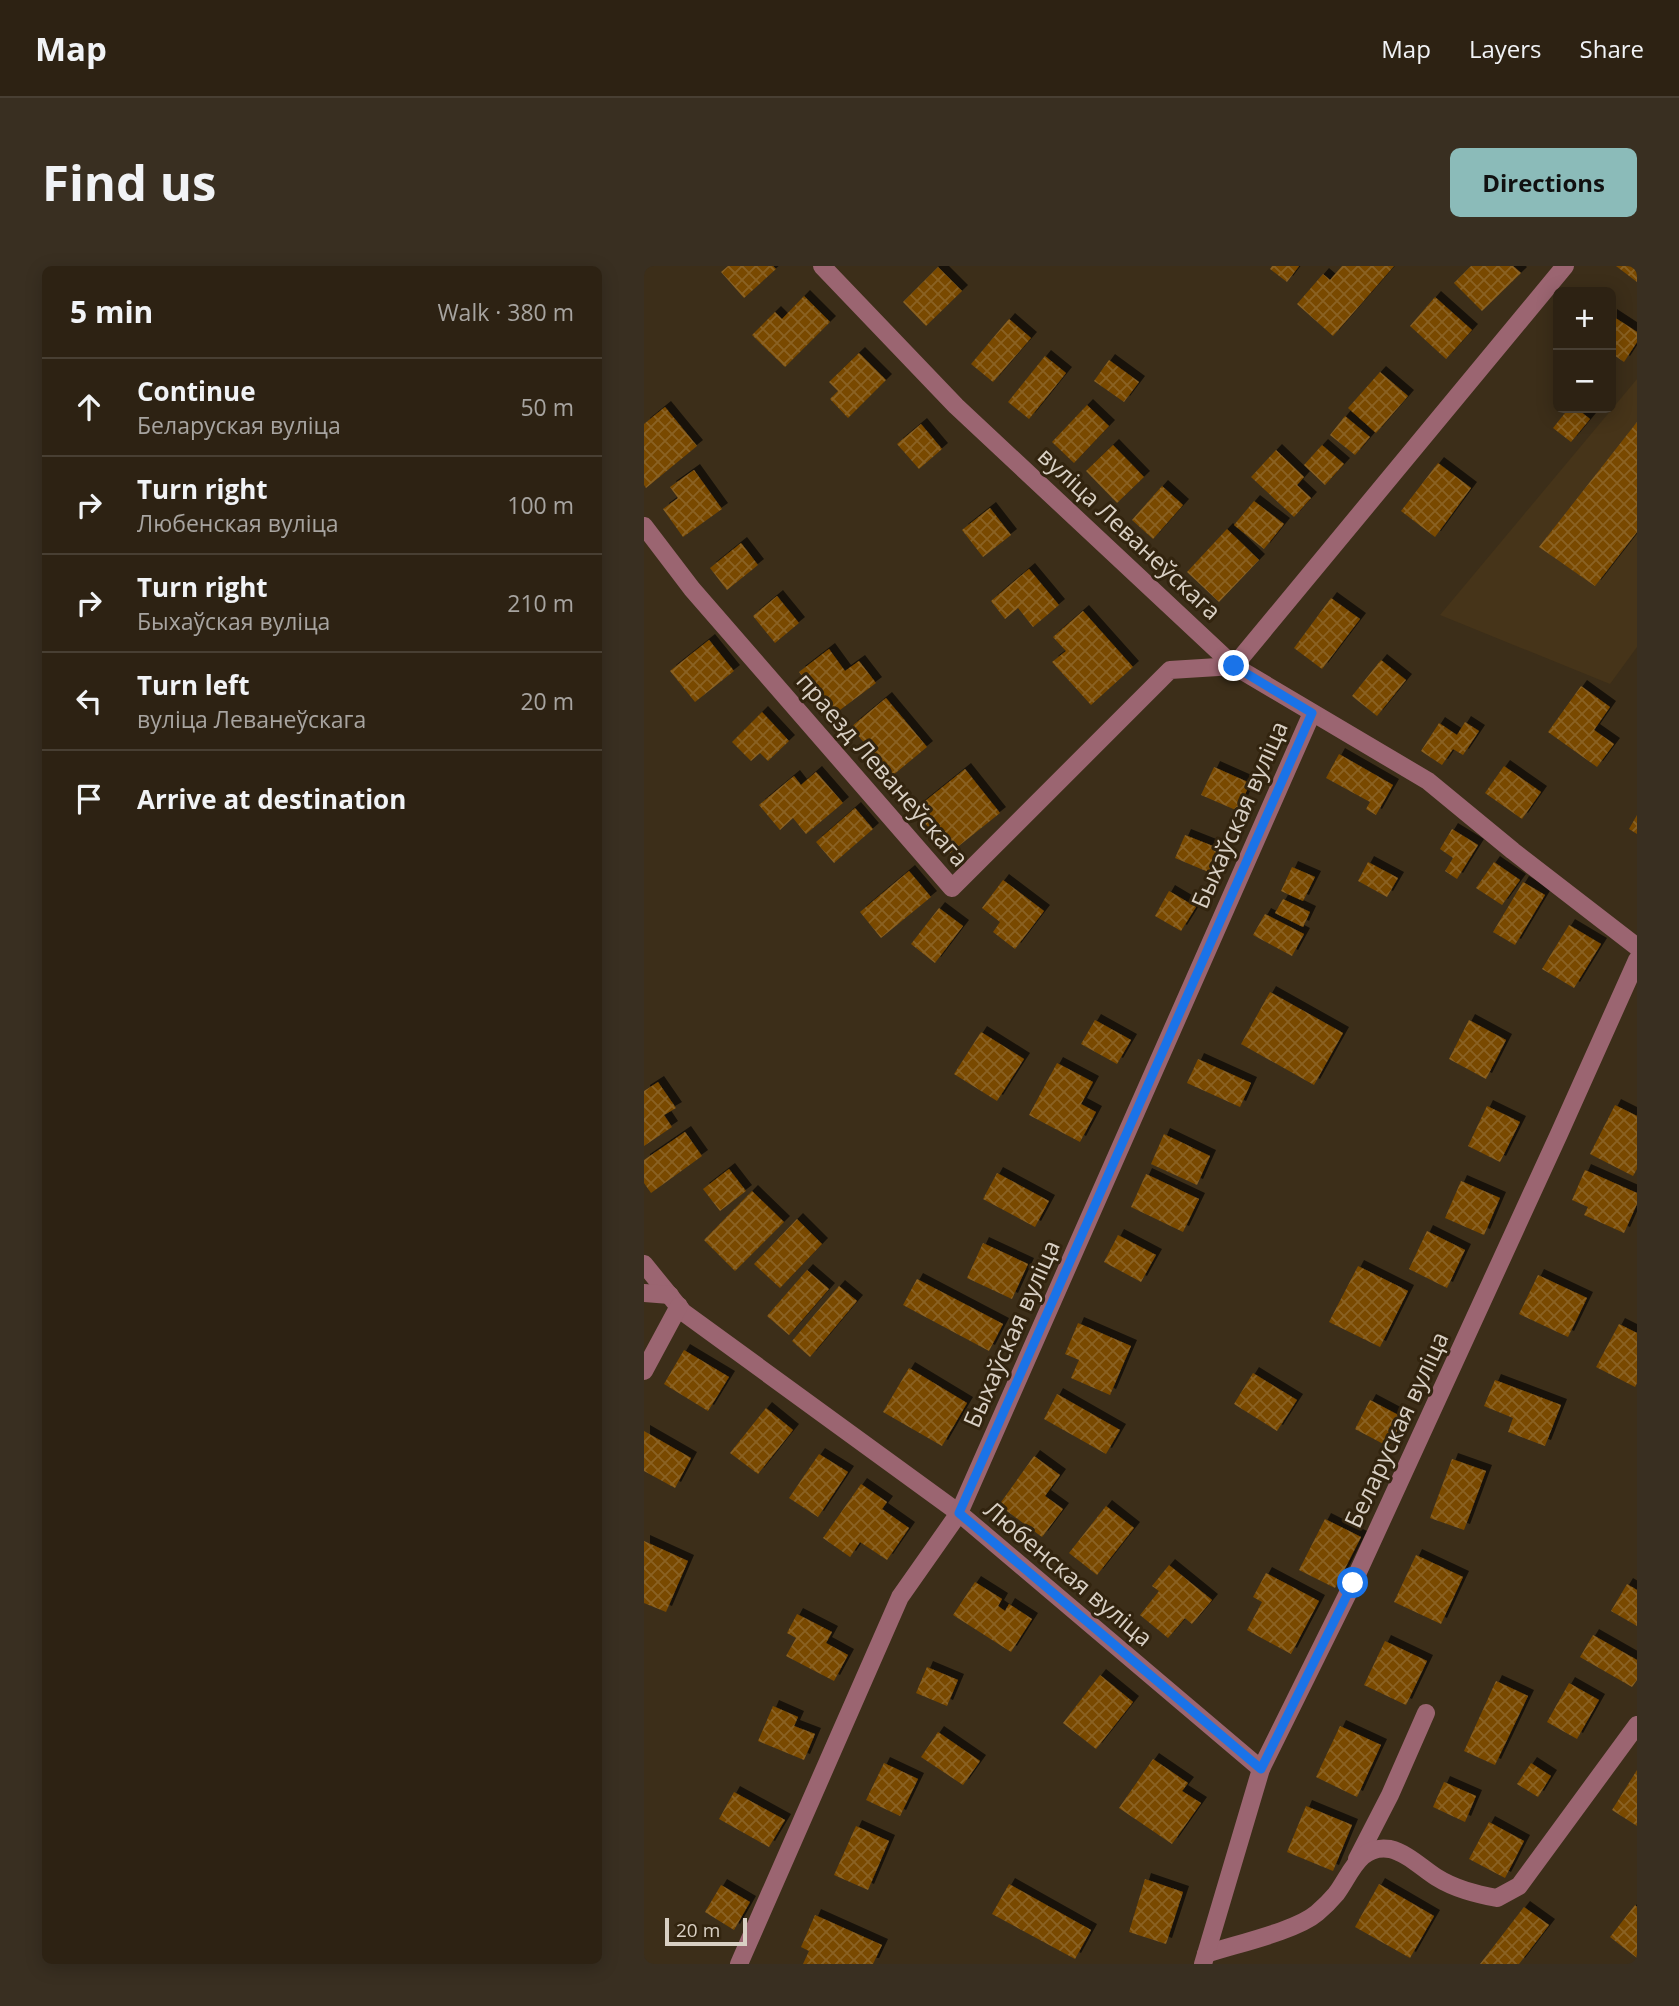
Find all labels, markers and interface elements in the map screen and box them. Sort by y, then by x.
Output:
text: Map [35,26,107,71]
text: Map [1381,32,1431,65]
text: Layers [1469,32,1542,65]
text: Share [1580,32,1644,65]
button: Directions [1450,148,1637,217]
text: Find us [42,149,216,215]
map controls [1553,287,1616,413]
button: + [1553,287,1616,350]
text: 5 min [70,291,153,332]
text: Walk · 380 m [437,296,574,328]
button: − [1553,350,1616,413]
text: Continue [137,373,256,409]
icon: ahead [70,388,108,426]
text: 50 m [520,391,574,423]
text: Беларуская вуліца [137,409,341,441]
street label: вуліца Леванеўскага [1031,439,1229,627]
text: Turn right [137,471,268,507]
icon: right [70,486,108,524]
text: 100 m [507,489,574,521]
text: Любенская вуліца [137,507,339,539]
text: Turn right [137,569,268,605]
icon: right [70,584,108,622]
text: 210 m [507,587,574,619]
text: Быхаўская вуліца [137,605,330,637]
route end [1218,650,1249,681]
street label: праезд Леванеўскага [790,665,977,873]
text: Turn left [137,667,249,703]
icon: left [70,682,108,720]
text: 20 m [520,685,574,717]
text: вуліца Леванеўскага [137,703,366,735]
street label: Быхаўская вуліца [1183,716,1295,913]
icon: arrive [70,780,108,818]
text: Arrive at destination [137,781,406,817]
street label: Быхаўская вуліца [955,1235,1067,1432]
street label: Беларуская вуліца [1336,1326,1456,1533]
street label: Любенская вуліца [978,1493,1160,1653]
route start [1337,1567,1368,1598]
scale bar [665,1915,747,1947]
text: 20 m [676,1917,720,1943]

